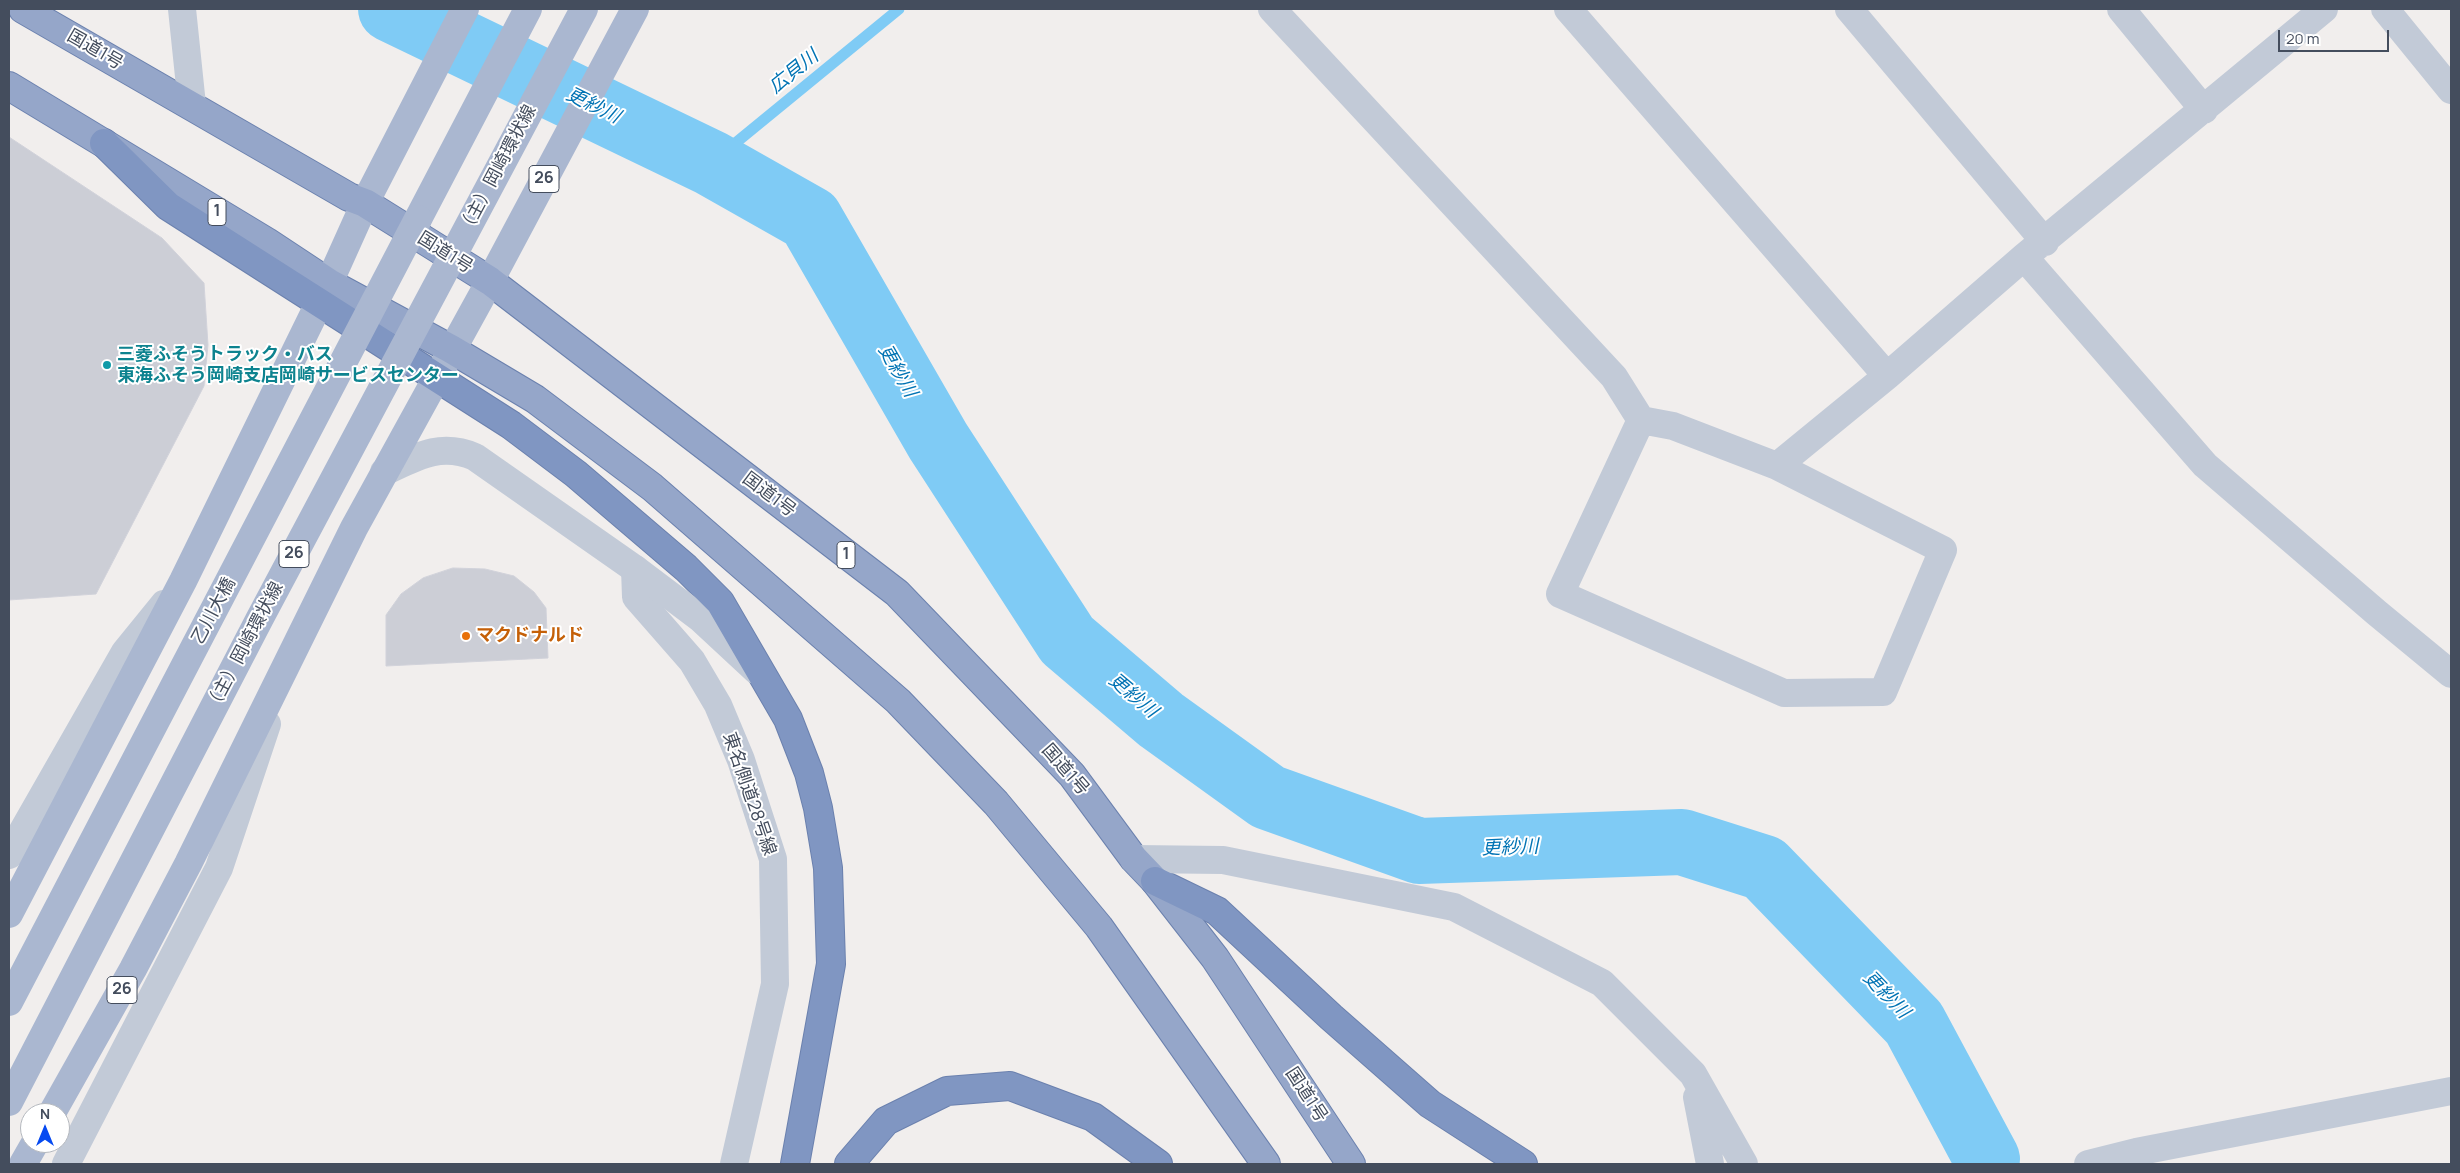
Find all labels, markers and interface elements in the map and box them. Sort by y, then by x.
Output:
scale bar [2280,20,2391,52]
street label: 国道1号 [63,25,127,75]
text: 20 m [2286,28,2319,49]
water label: 広貝川 [765,45,823,99]
water label: 更紗川 [562,83,624,129]
street label: （主）岡崎環状線 [455,101,541,239]
road number: 26 [529,165,559,192]
road number: 1 [208,198,226,226]
street label: 国道1号 [413,228,477,278]
water label: 更紗川 [873,341,921,401]
place label: 三菱ふそうトラック・バス 東海ふそう岡崎支店岡崎サービスセンター [117,344,459,386]
marker: 三菱ふそうトラック・バス 東海ふそう岡崎支店岡崎サービスセンター [101,359,113,371]
street label: 国道1号 [738,468,800,522]
road number: 26 [279,540,309,568]
road number: 1 [837,542,855,568]
street label: 乙川大橋 [188,574,240,648]
street label: （主）岡崎環状線 [202,578,288,716]
place label: マクドナルド [476,625,584,647]
marker: マクドナルド [460,630,472,642]
water label: 更紗川 [1104,669,1162,723]
street label: 東名側道28号線 [718,730,780,858]
street label: 国道1号 [1037,740,1093,800]
water label: 更紗川 [1481,836,1539,860]
water label: 更紗川 [1858,967,1914,1023]
road number: 26 [107,976,137,1004]
street label: 国道1号 [1280,1064,1332,1126]
north arrow [20,1103,70,1153]
text: N [40,1104,50,1123]

